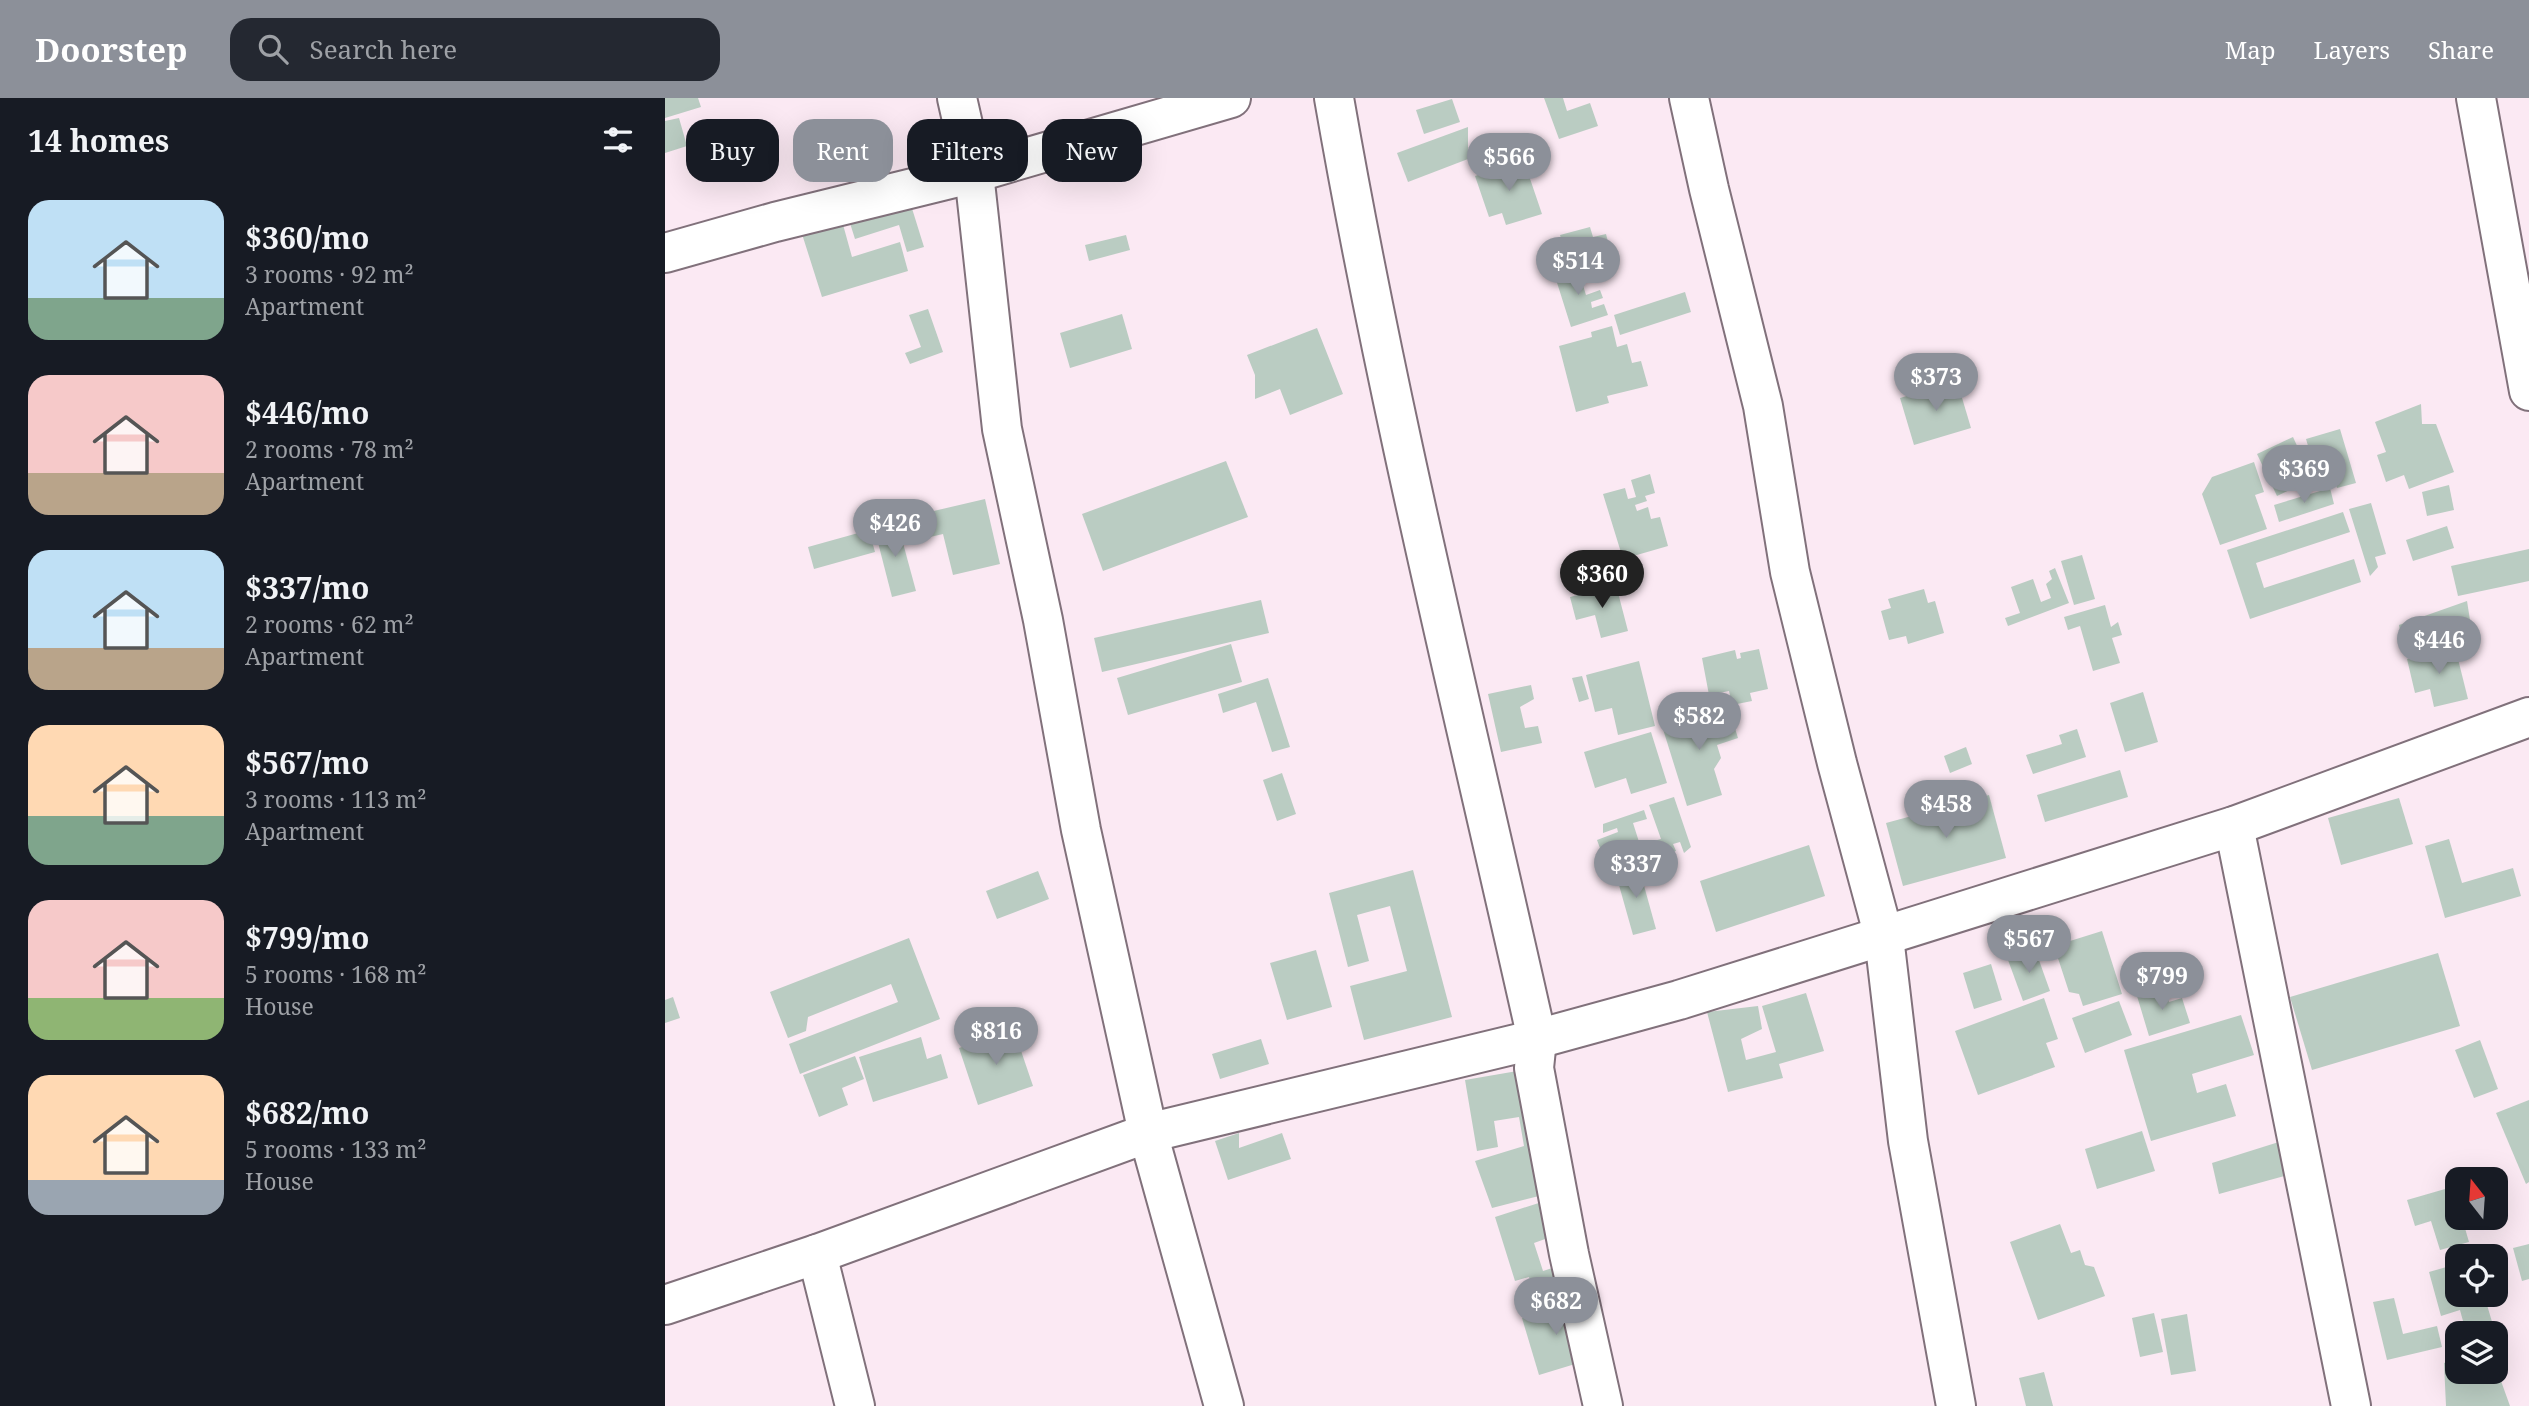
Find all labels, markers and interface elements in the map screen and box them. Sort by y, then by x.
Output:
search box [230,18,720,81]
text: Doorstep [35,27,188,72]
icon: search [254,30,292,68]
text: Search here [310,31,457,67]
text: Map [2225,33,2276,66]
text: Layers [2314,33,2390,66]
text: Share [2428,33,2494,66]
chip: Buy [686,119,779,182]
chip: Rent [793,119,893,182]
chip: Filters [907,119,1028,182]
chip: New [1042,119,1142,182]
text: 14 homes [28,120,169,161]
icon: filters [599,121,637,159]
pin: $566 [1468,134,1550,193]
text: $566 [1483,140,1535,172]
text: $360/mo [245,217,369,258]
icon: home [84,228,168,312]
pin: $514 [1537,238,1619,297]
text: $514 [1552,244,1604,276]
text: 3 rooms · 92 m² [245,258,414,290]
text: Apartment [245,290,364,322]
pin: $373 [1895,354,1977,413]
text: $373 [1910,360,1962,392]
text: $446/mo [245,392,369,433]
icon: home [84,403,168,487]
text: 2 rooms · 78 m² [245,433,414,465]
pin: $369 [2263,446,2345,505]
text: $369 [2278,452,2330,484]
text: Apartment [245,465,364,497]
pin: $426 [854,500,936,559]
text: $426 [869,506,921,538]
pin: $360 [1561,550,1643,610]
text: $360 [1576,557,1628,589]
text: $337/mo [245,567,369,608]
icon: home [84,578,168,662]
text: 2 rooms · 62 m² [245,608,414,640]
pin: $446 [2398,616,2480,676]
text: $446 [2413,623,2465,655]
text: Apartment [245,640,364,672]
pin: $582 [1658,692,1740,752]
text: $582 [1673,699,1725,731]
text: $567/mo [245,742,369,783]
icon: home [84,753,168,837]
pin: $458 [1905,780,1987,840]
text: 3 rooms · 113 m² [245,783,427,815]
text: $458 [1920,787,1972,819]
text: Apartment [245,815,364,847]
pin: $337 [1595,840,1677,900]
text: $337 [1610,847,1662,879]
pin: $567 [1988,916,2070,975]
text: $799/mo [245,917,369,958]
text: $567 [2003,922,2055,954]
icon: home [84,928,168,1012]
pin: $799 [2121,953,2203,1012]
text: 5 rooms · 168 m² [245,958,427,990]
text: $799 [2136,959,2188,991]
text: House [245,990,314,1022]
pin: $816 [955,1007,1037,1067]
text: $816 [970,1014,1022,1046]
text: $682/mo [245,1092,369,1133]
icon: home [84,1103,168,1187]
text: 5 rooms · 133 m² [245,1133,427,1165]
text: House [245,1165,314,1197]
north arrow [2445,1167,2508,1230]
map controls [2445,1167,2508,1384]
button: locate [2445,1244,2508,1307]
pin: $682 [1515,1278,1597,1337]
text: $682 [1530,1284,1582,1316]
button: layers [2445,1321,2508,1384]

